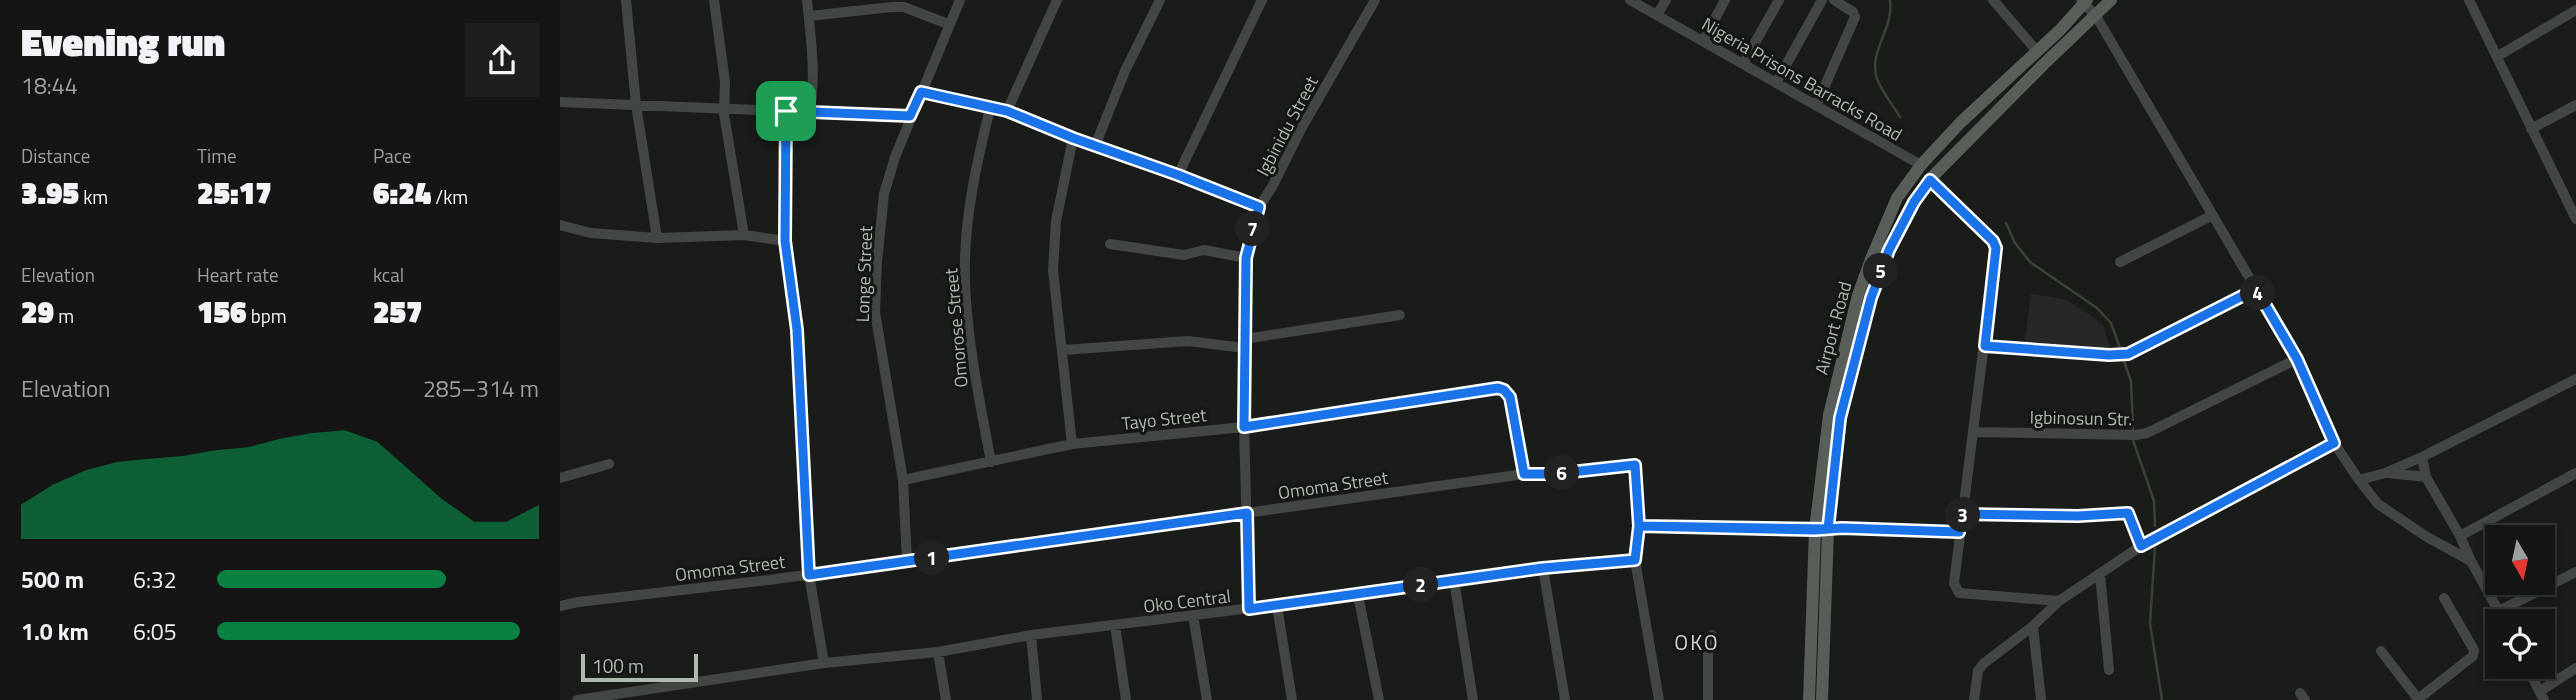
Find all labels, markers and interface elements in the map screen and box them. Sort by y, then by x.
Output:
street label: Nigeria Prisons Barracks Road [1697,10,1907,148]
text: Evening run [21,13,225,71]
button: share [465,23,539,97]
text: 18:44 [21,68,78,103]
street label: Igbinidu Street [1249,71,1325,181]
pin [756,81,816,141]
icon: arrive [767,92,805,130]
text: Distance [21,141,90,170]
text: Time [197,141,237,170]
text: Pace [373,141,411,170]
text: 3.95 [21,170,79,216]
text: 25:17 [197,170,272,216]
text: 6:24 [373,170,431,216]
text: km [79,182,108,211]
text: /km [431,182,468,211]
pin: 7 [1236,212,1270,246]
text: 7 [1247,214,1258,243]
street label: Longe Street [849,225,879,323]
pin: 5 [1864,254,1898,288]
text: 5 [1875,256,1886,285]
text: Elevation [21,260,95,289]
text: Heart rate [197,260,279,289]
text: kcal [373,260,404,289]
street label: Omorose Street [937,266,975,389]
pin: 4 [2240,276,2276,310]
street label: Airport Road [1808,278,1858,378]
text: 4 [2252,278,2263,307]
text: 29 [21,289,54,335]
text: 156 [197,289,247,335]
text: 257 [373,289,423,335]
text: m [54,301,74,330]
text: bpm [247,301,287,330]
text: Elevation [21,371,110,406]
text: 285–314 m [423,371,539,406]
street label: Tayo Street [1120,401,1208,437]
street label: Igbinosun Str. [2029,404,2133,432]
pin: 6 [1544,456,1580,490]
text: 6 [1556,458,1567,487]
street label: Omoma Street [1276,464,1390,506]
pin: 3 [1946,498,1980,532]
text: 3 [1957,500,1968,529]
north arrow [2485,525,2555,595]
map controls [2485,525,2555,679]
pin: 1 [914,540,950,576]
text: 1 [926,543,937,572]
street label: Omoma Street [673,548,787,588]
text: 500 m [21,562,84,597]
text: 6:32 [133,562,177,597]
pin: 2 [1404,568,1438,602]
text: 2 [1415,570,1426,599]
street label: Oko Central [1142,582,1232,620]
button: locate [2485,609,2555,679]
text: 1.0 km [21,614,89,649]
text: 6:05 [133,614,177,649]
district label: OKO [1674,626,1720,658]
scale bar [581,651,698,683]
text: 100 m [592,651,644,680]

